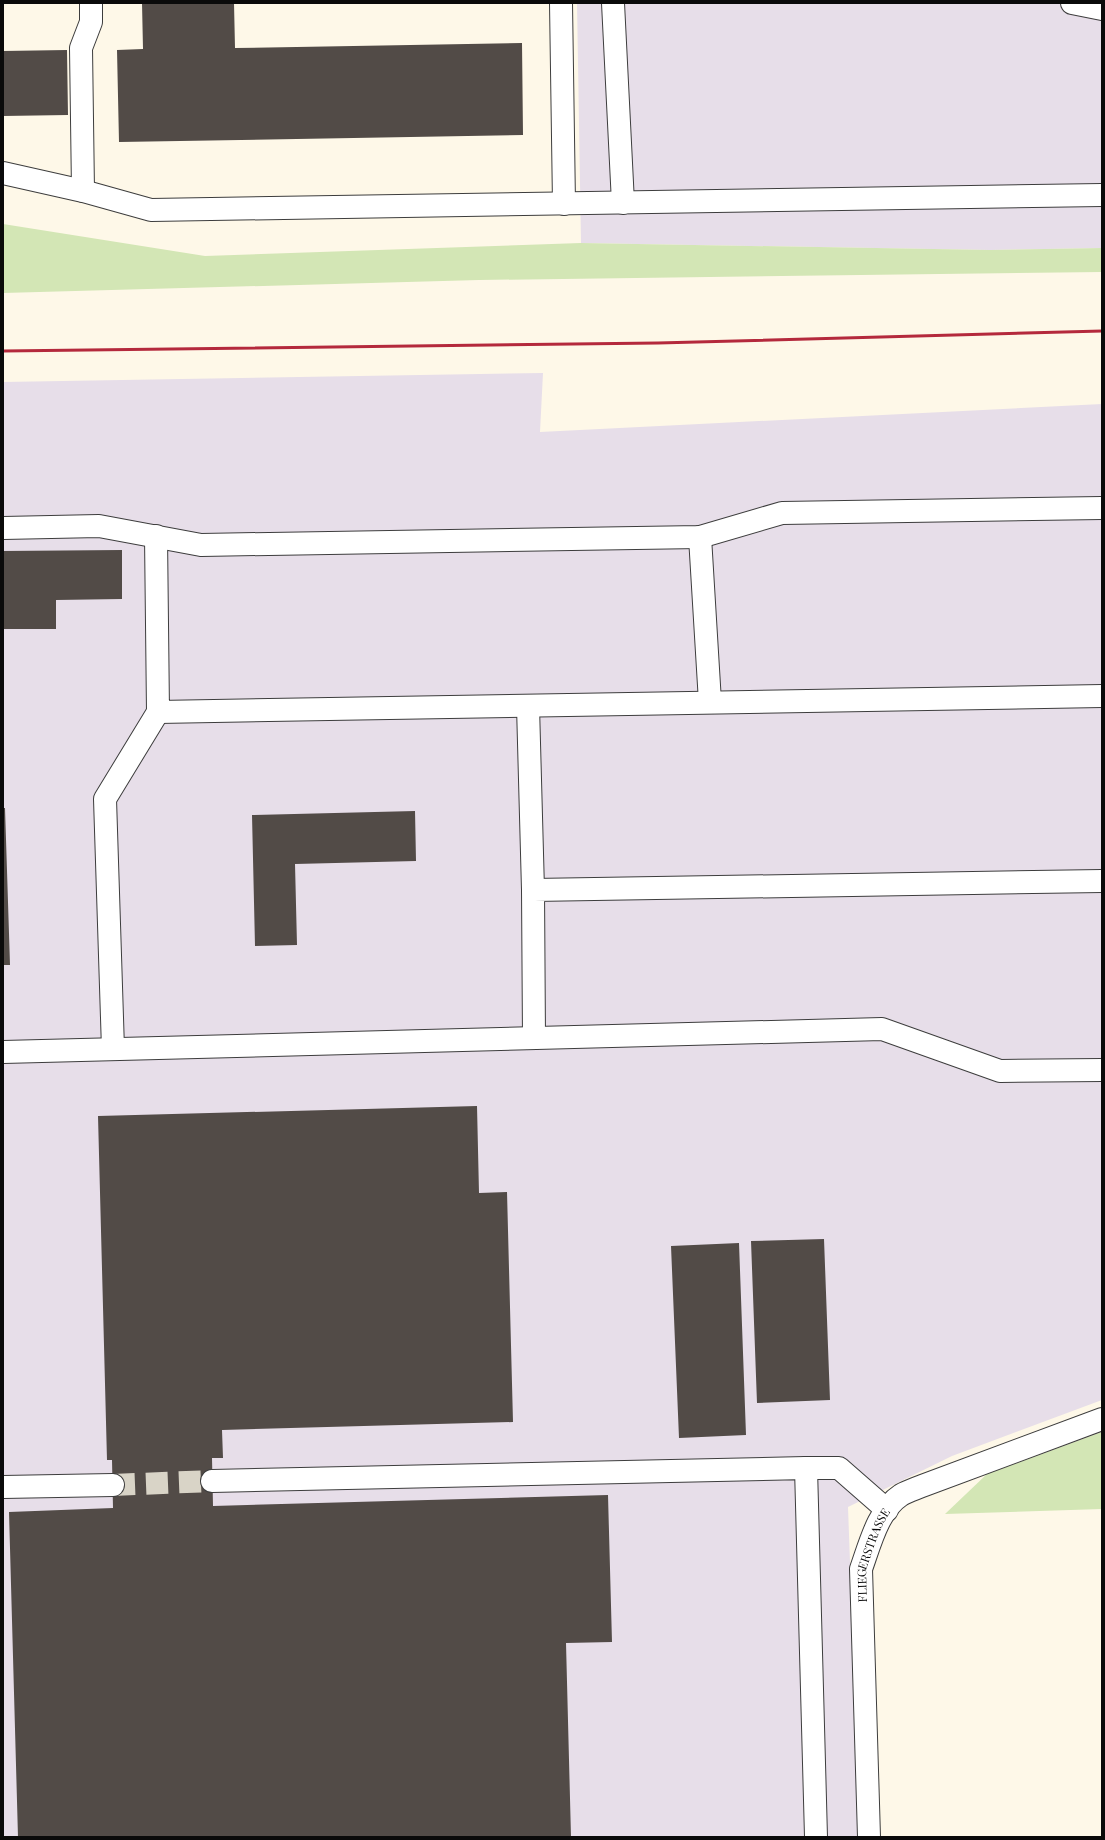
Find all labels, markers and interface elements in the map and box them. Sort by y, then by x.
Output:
street label: FLIEGERSTRASSE [853,1505,893,1603]

